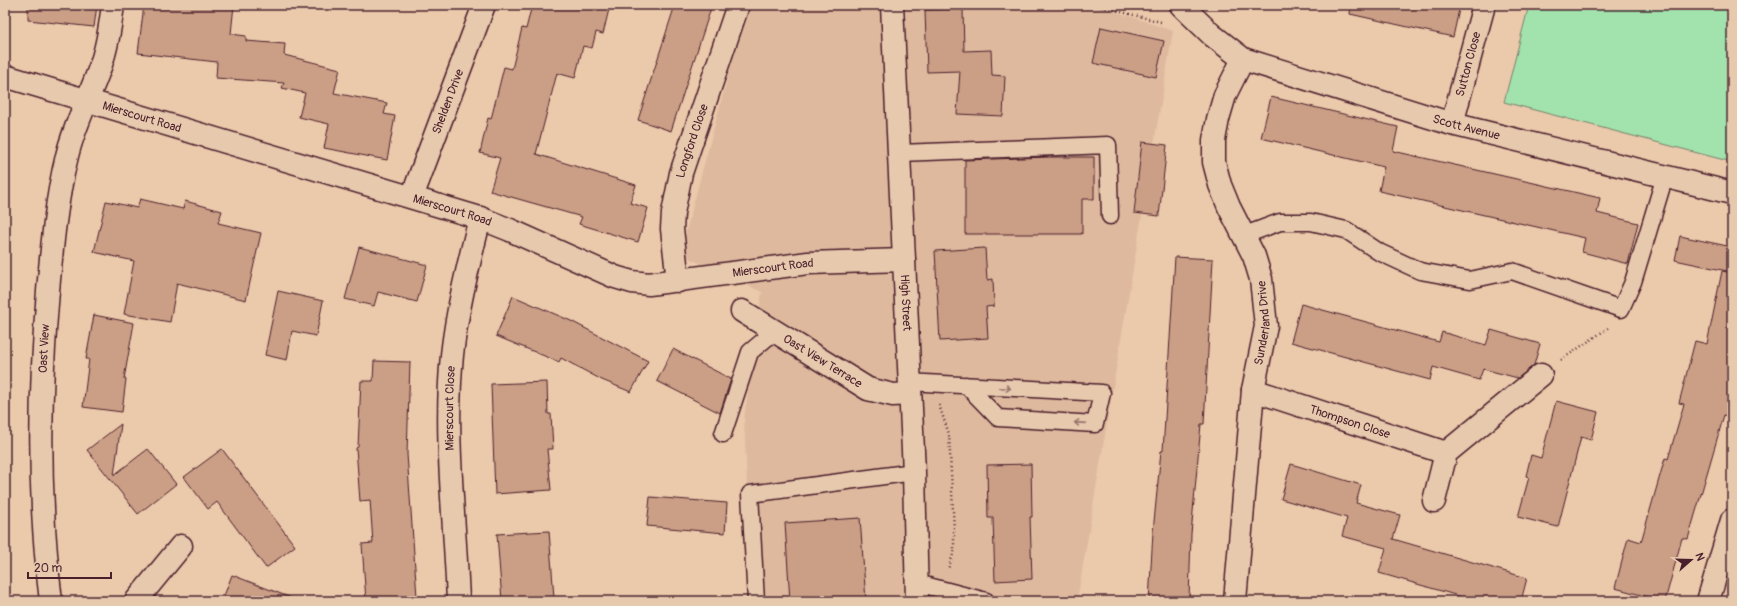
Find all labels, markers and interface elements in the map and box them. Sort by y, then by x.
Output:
street label: Sutton Close [1452,30,1484,98]
street label: Shelden Drive [429,67,467,136]
street label: Mierscourt Road [101,98,183,136]
street label: Longford Close [673,102,711,179]
street label: Scott Avenue [1431,111,1502,143]
street label: Mierscourt Road [411,191,494,229]
street label: Mierscourt Road [732,255,814,280]
street label: High Street [897,274,915,332]
street label: Sunderland Drive [1251,280,1274,366]
street label: Oast View [35,323,53,373]
street label: Oast View Terrace [781,331,865,391]
street label: Mierscourt Close [442,365,459,451]
one-way arrow [998,384,1011,391]
street label: Thompson Close [1308,402,1392,442]
one-way arrow [1074,420,1087,427]
north arrow [1671,540,1711,580]
text: N [1693,551,1707,563]
scale bar [28,554,111,580]
text: 20 m [34,561,63,576]

